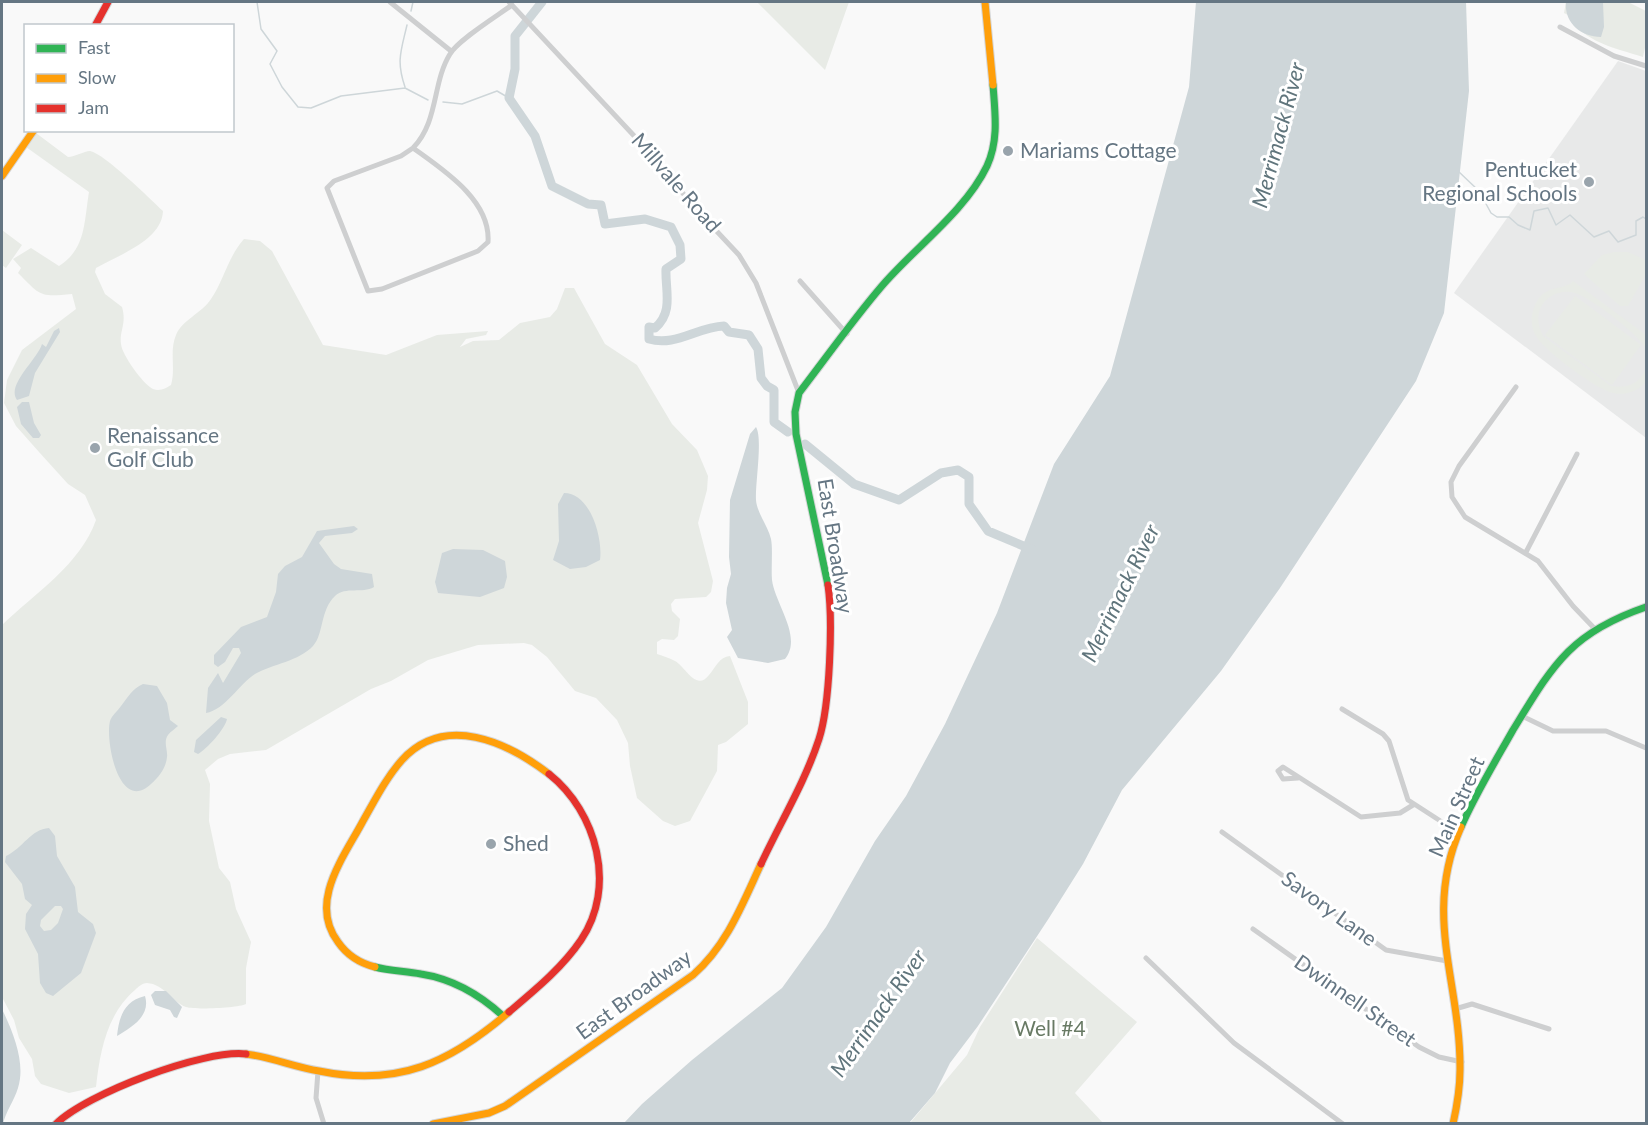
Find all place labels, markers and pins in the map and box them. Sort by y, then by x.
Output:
place label: Mariams Cottage [1020,137,1177,162]
marker: Mariams Cottage [1001,144,1015,158]
place label: Pentucket Regional Schools [1422,156,1577,205]
marker: Pentucket Regional Schools [1582,175,1596,189]
place label: Renaissance Golf Club [107,422,219,471]
marker: Renaissance Golf Club [88,441,102,455]
place label: Shed [503,830,549,855]
marker: Shed [484,837,498,851]

